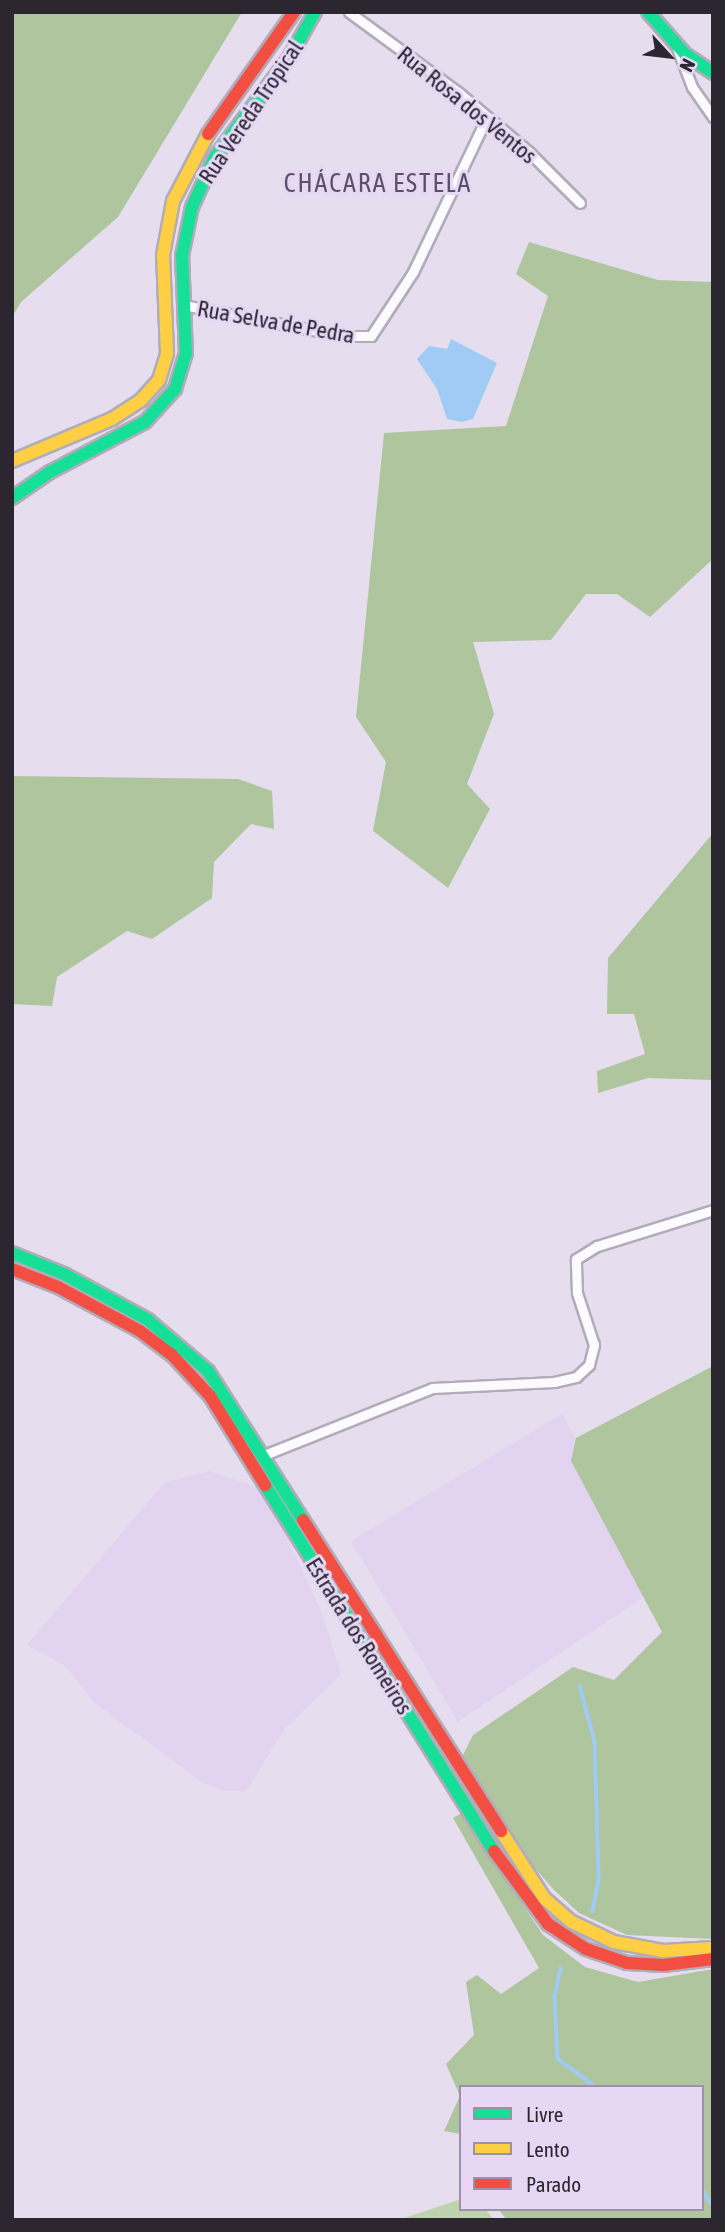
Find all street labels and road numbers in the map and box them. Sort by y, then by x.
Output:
street label: Rua Vereda Tropical [193,35,309,189]
street label: Rua Rosa dos Ventos [392,40,542,170]
street label: Rua Selva de Pedra [195,295,357,349]
street label: Estrada dos Romeiros [300,1553,418,1719]

